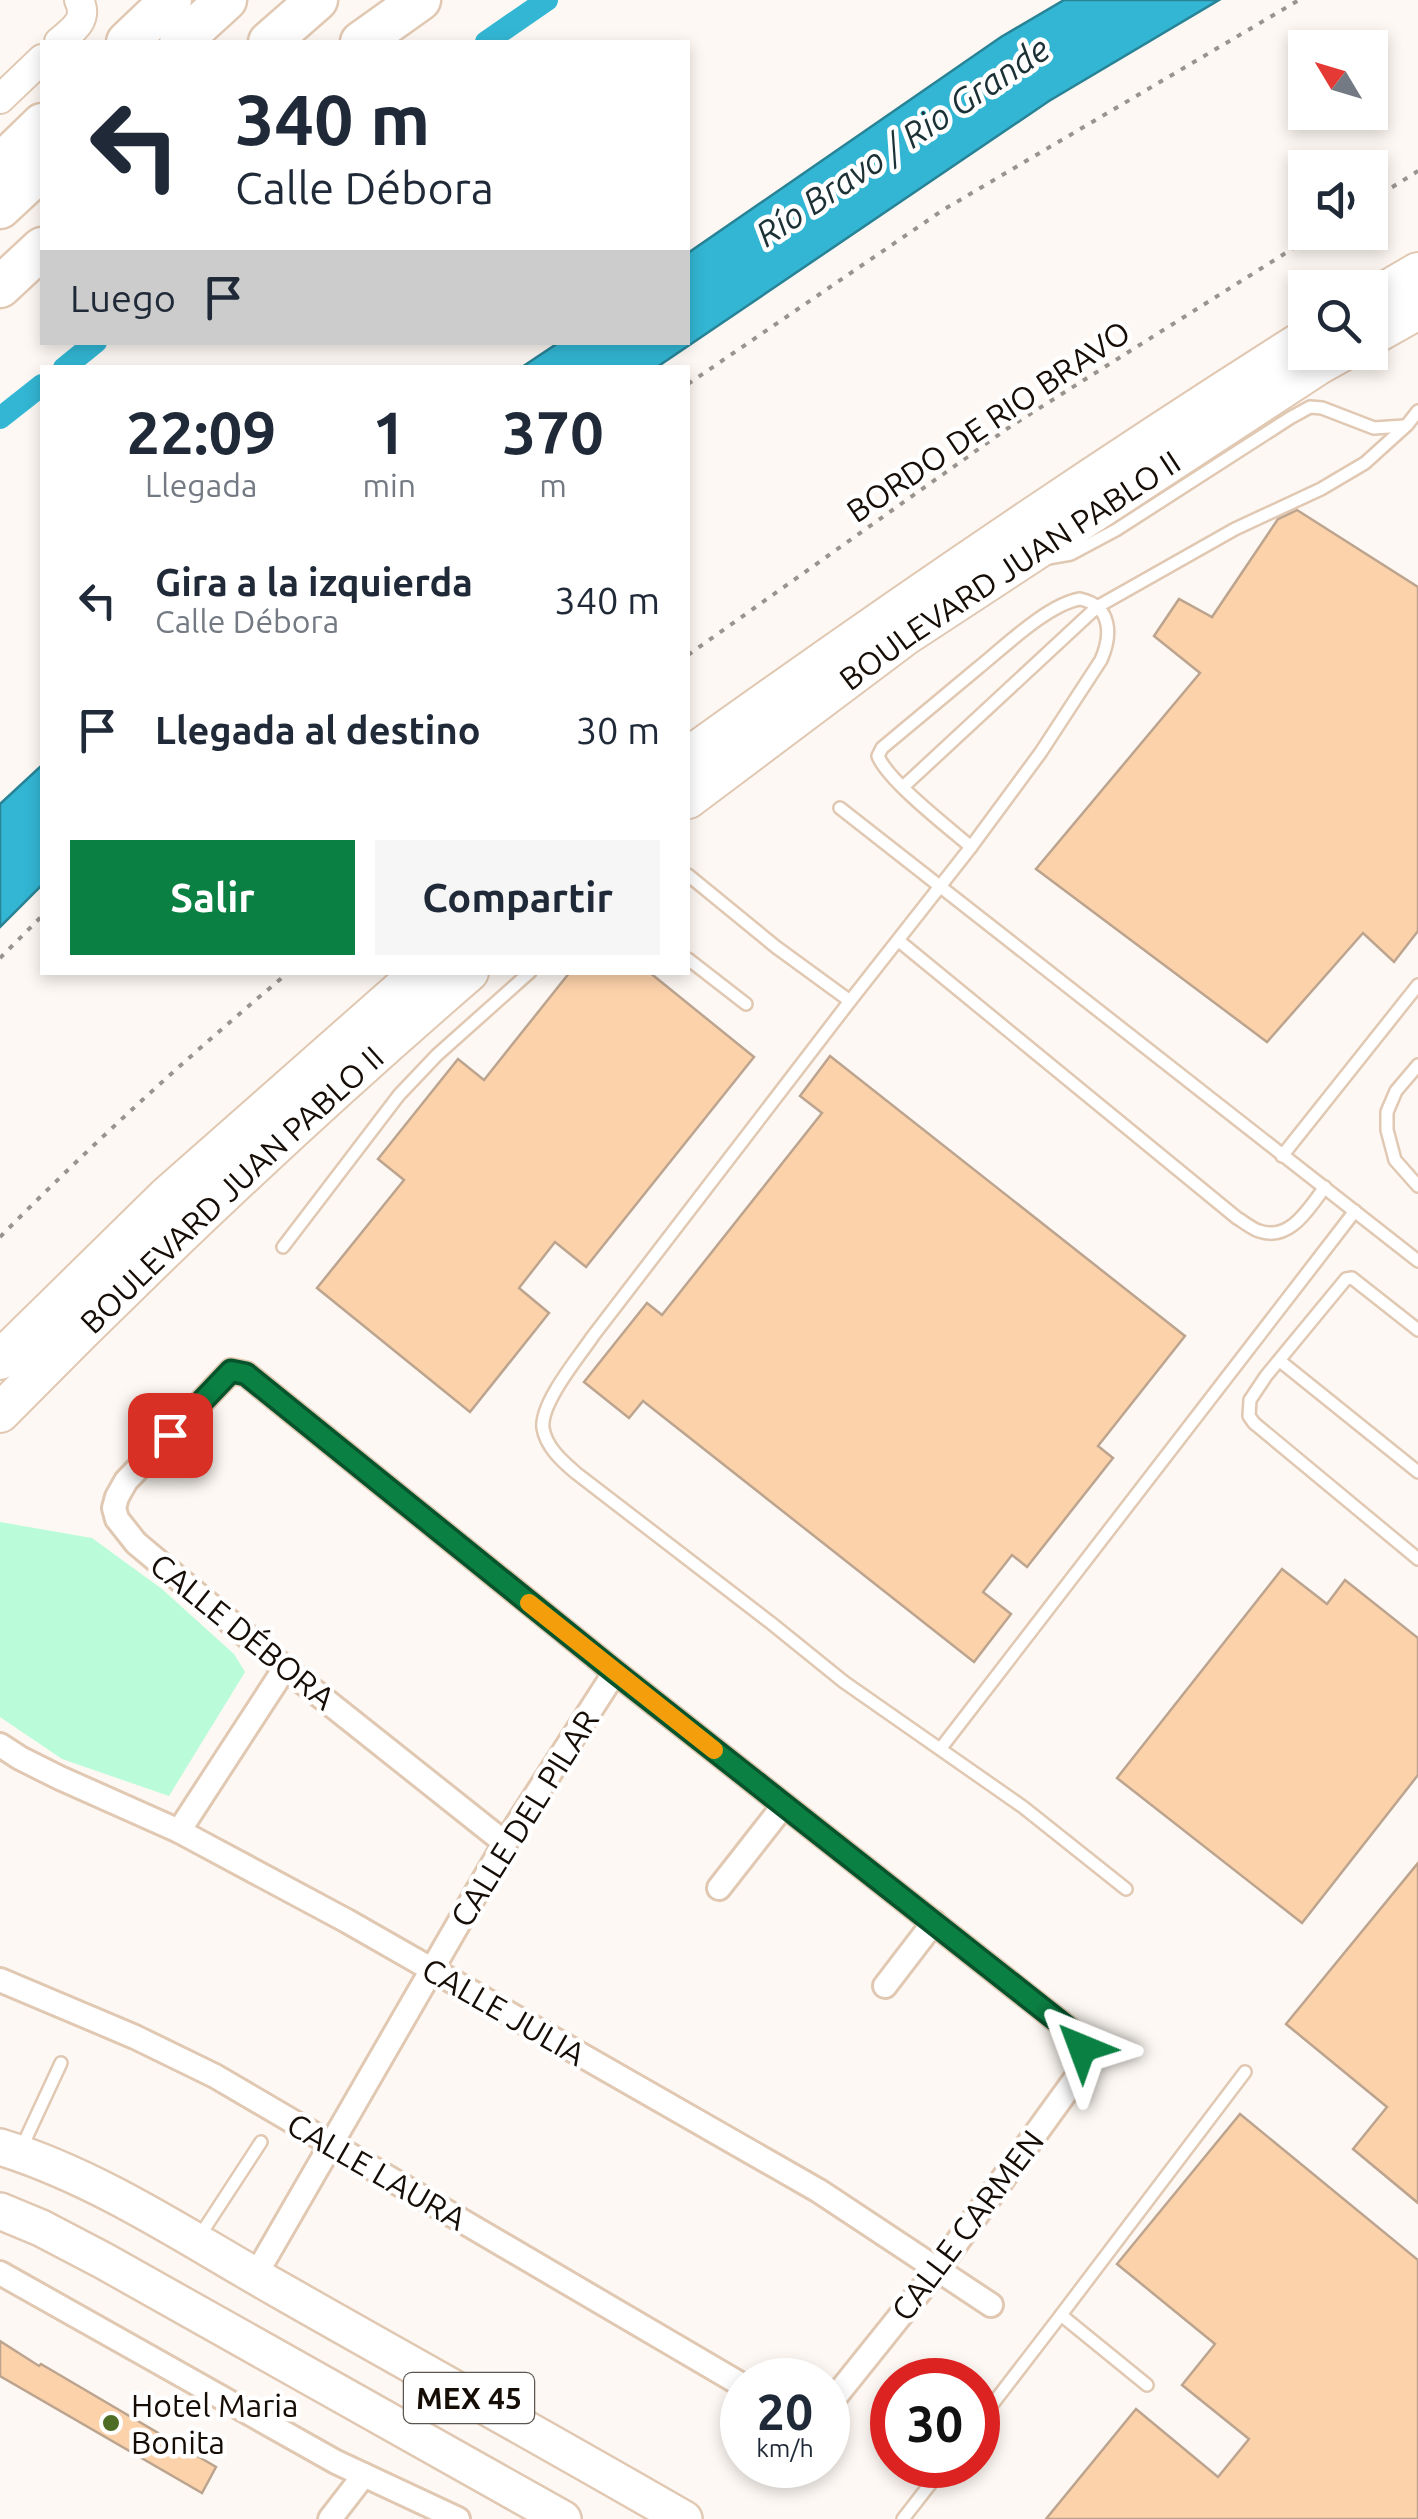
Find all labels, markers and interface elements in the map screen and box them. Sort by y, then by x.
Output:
water label: Río Bravo / Rio Grande [748,28,1057,254]
north arrow [1288,30,1388,130]
map controls [1288,30,1388,370]
icon: left [70,80,200,210]
text: 340 m [235,80,430,158]
button: sound [1288,150,1388,250]
text: Calle Débora [235,162,494,213]
icon: arrive [196,270,251,325]
button: search [1288,270,1388,370]
text: Luego [70,277,176,319]
street label: BORDO DE RIO BRAVO [840,313,1136,529]
text: 22:09 [126,398,276,465]
text: 1 [372,398,406,465]
text: 370 [502,398,604,465]
street label: BOULEVARD JUAN PABLO II [832,443,1186,697]
text: Llegada [145,467,257,503]
text: min [362,467,416,503]
text: m [539,467,567,503]
text: Gira a la izquierda [155,561,473,603]
icon: left [70,573,125,628]
text: 340 m [554,579,660,621]
text: Calle Débora [155,603,339,639]
icon: arrive [70,703,125,758]
text: Llegada al destino [155,709,481,751]
text: 30 m [576,709,660,751]
button: Salir [70,840,355,955]
button: Compartir [375,840,660,955]
street label: BOULEVARD JUAN PABLO II [73,1038,390,1340]
pin [128,1393,213,1478]
icon: arrive [143,1408,198,1463]
street label: CALLE DÉBORA [144,1546,342,1716]
street label: CALLE DEL PILAR [443,1703,605,1933]
street label: CALLE JULIA [416,1950,592,2072]
position arrow [1030,1996,1134,2100]
street label: CALLE LAURA [281,2105,473,2237]
street label: CALLE CARMEN [884,2123,1050,2327]
speed limit sign: 30 [870,2358,1000,2488]
road number: MEX 45 [404,2373,534,2423]
text: 20 [757,2383,813,2439]
place label: Hotel Maria Bonita [131,2387,299,2460]
marker: Hotel Maria Bonita [100,2412,122,2434]
text: km/h [756,2434,814,2462]

